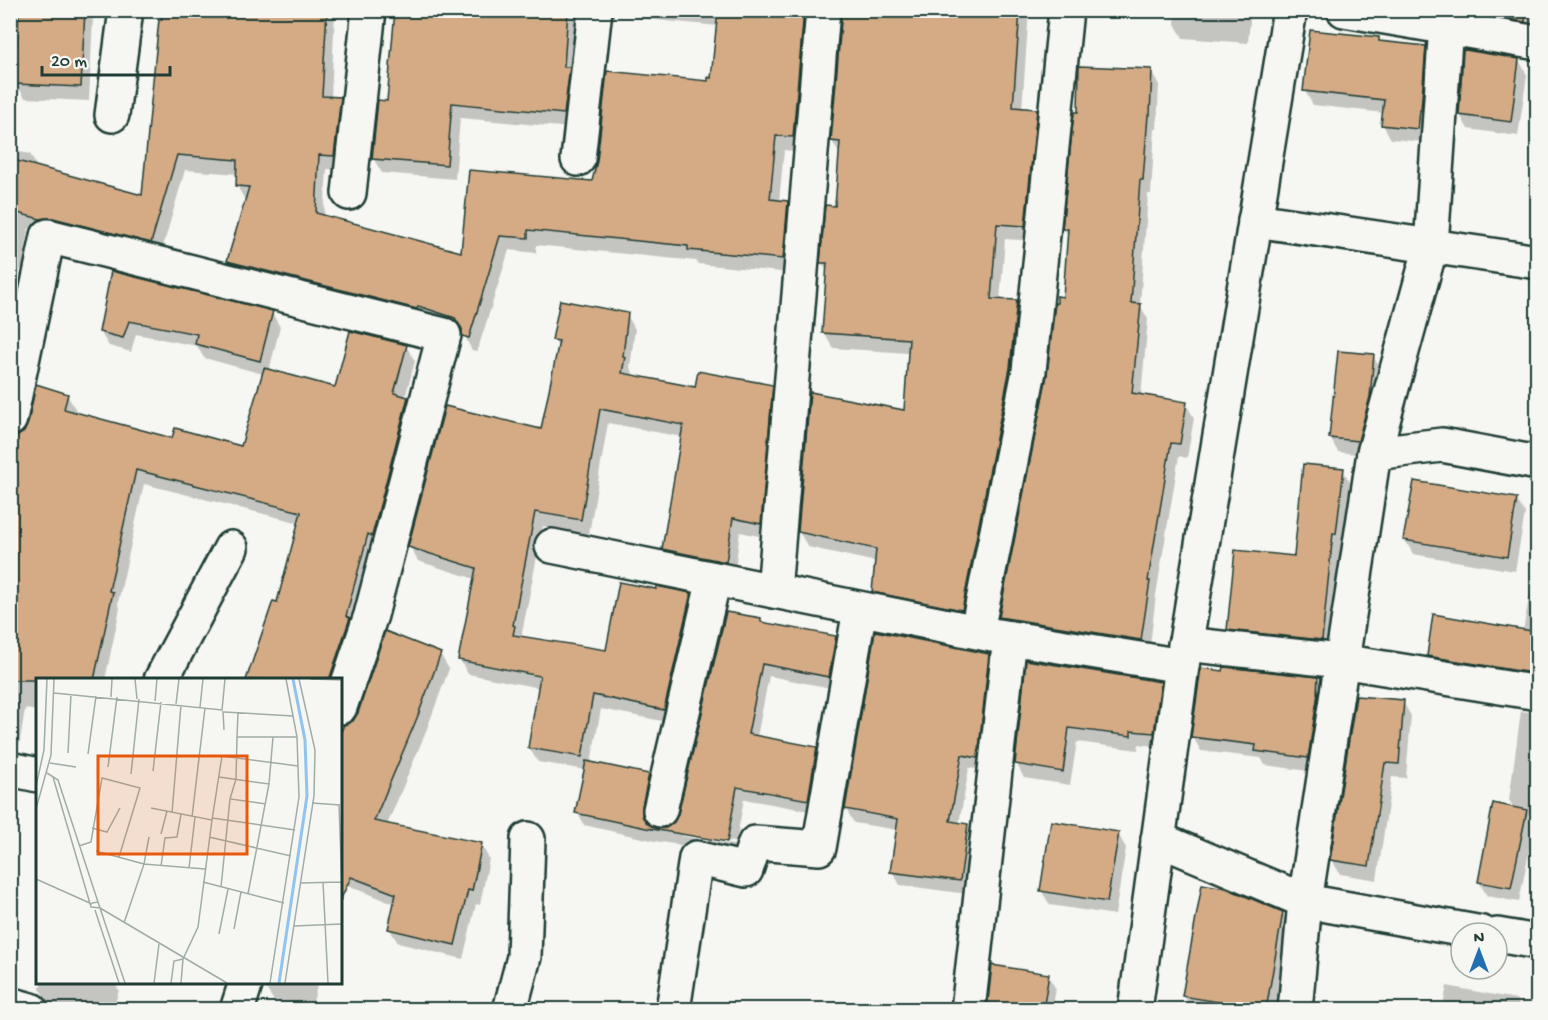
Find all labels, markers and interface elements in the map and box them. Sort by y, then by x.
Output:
scale bar [42,39,170,77]
text: 20 m [51,52,87,73]
inset map [36,678,342,984]
north arrow [1449,921,1509,981]
text: N [1474,930,1485,949]

